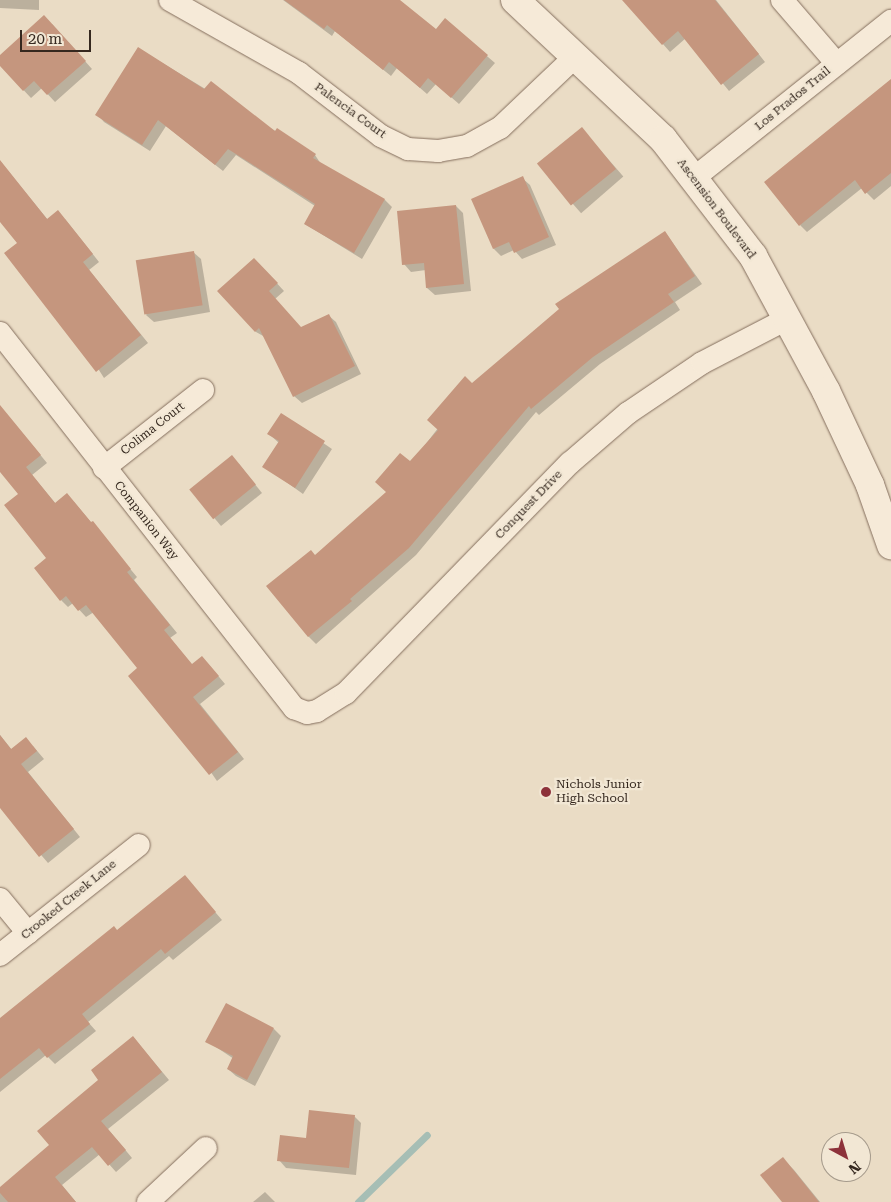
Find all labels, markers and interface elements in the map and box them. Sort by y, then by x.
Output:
scale bar [22,20,94,52]
text: 20 m [28,30,62,48]
street label: Los Prados Trail [752,64,834,134]
street label: Palencia Court [311,80,389,142]
street label: Ascension Boulevard [674,156,758,262]
street label: Colima Court [118,400,188,458]
street label: Conquest Drive [493,468,565,542]
street label: Companion Way [111,479,181,563]
place label: Nichols Junior High School [556,778,642,806]
marker: Nichols Junior High School [540,786,552,798]
street label: Crooked Creek Lane [18,857,120,943]
north arrow [821,1132,871,1182]
text: N [846,1158,864,1177]

